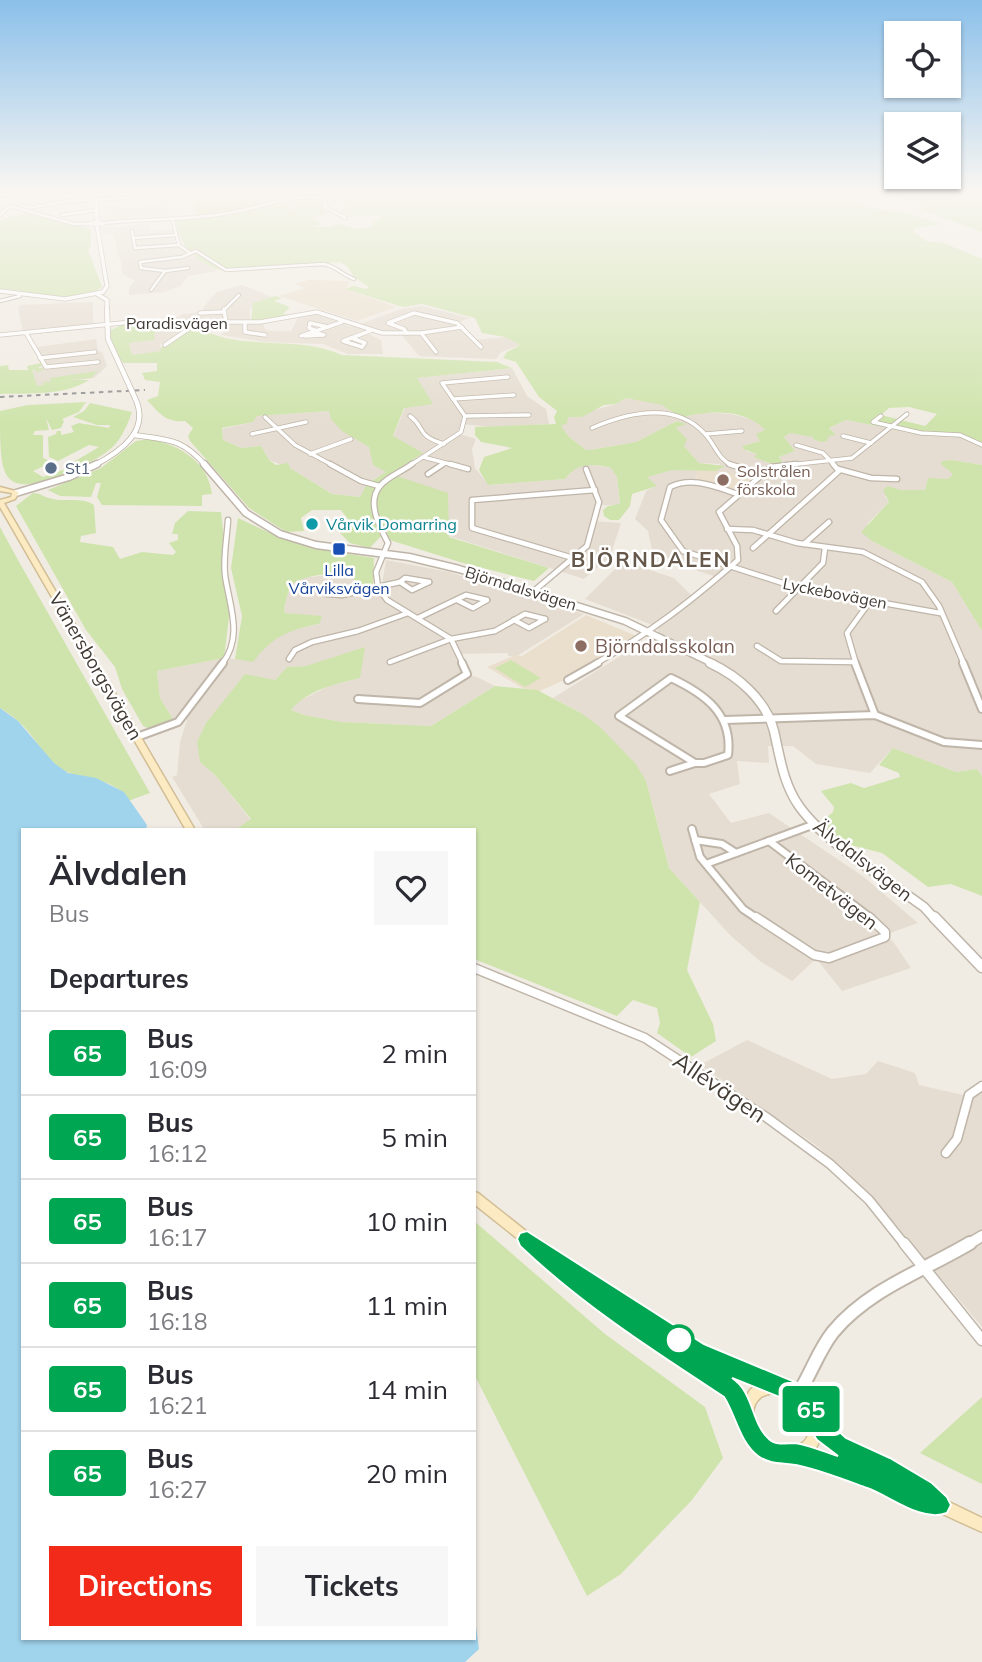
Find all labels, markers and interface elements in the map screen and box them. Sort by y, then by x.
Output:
map controls [884,21,961,189]
button: locate [884,21,961,98]
button: layers [884,112,961,189]
street label: Paradisvägen [126,313,228,333]
place label: St1 [65,458,90,478]
marker: St1 [43,460,59,476]
place label: Solstrålen förskola [737,461,811,499]
marker: Solstrålen förskola [715,472,731,488]
place label: Vårvik Domarring [326,514,457,534]
marker: Vårvik Domarring [304,516,320,532]
marker: Lilla Vårviksvägen [331,541,347,557]
district label: BJÖRNDALEN [571,546,731,572]
place label: Lilla Vårviksvägen [288,560,390,598]
street label: Björndalsvägen [463,562,579,614]
street label: Lyckebovägen [781,573,889,613]
street label: Vänersborgsvägen [44,588,148,744]
place label: Björndalsskolan [595,634,735,658]
marker: Björndalsskolan [573,638,589,654]
street label: Älvdalsvägen [809,814,917,906]
street label: Kometvägen [781,847,883,935]
button: heart [374,851,448,925]
text: Älvdalen [49,852,188,893]
text: Bus [49,899,89,928]
text: Departures [49,962,189,995]
text: Bus [147,1022,193,1055]
text: 2 min [381,1037,448,1070]
text: 65 [73,1038,102,1068]
street label: Allévägen [668,1045,772,1129]
text: 16:09 [147,1055,207,1084]
text: Bus [147,1106,193,1139]
text: 5 min [381,1121,448,1154]
text: 65 [73,1122,102,1152]
text: 16:12 [147,1139,207,1168]
text: Bus [147,1190,193,1223]
text: 10 min [366,1205,448,1238]
text: 65 [73,1206,102,1236]
text: 16:17 [147,1223,207,1252]
text: Bus [147,1274,193,1307]
text: 11 min [366,1289,448,1322]
text: 65 [73,1290,102,1320]
text: 16:18 [147,1307,207,1336]
unlabelled marker [664,1325,694,1355]
text: Bus [147,1358,193,1391]
text: 14 min [366,1373,448,1406]
text: 65 [73,1374,102,1404]
line badge: 65 [780,1386,842,1432]
text: 16:21 [147,1391,207,1420]
text: 65 [797,1394,825,1424]
text: Bus [147,1442,193,1475]
text: 20 min [366,1457,448,1490]
text: 65 [73,1458,102,1488]
text: 16:27 [147,1475,207,1504]
button: Directions [49,1546,242,1626]
button: Tickets [256,1546,448,1626]

